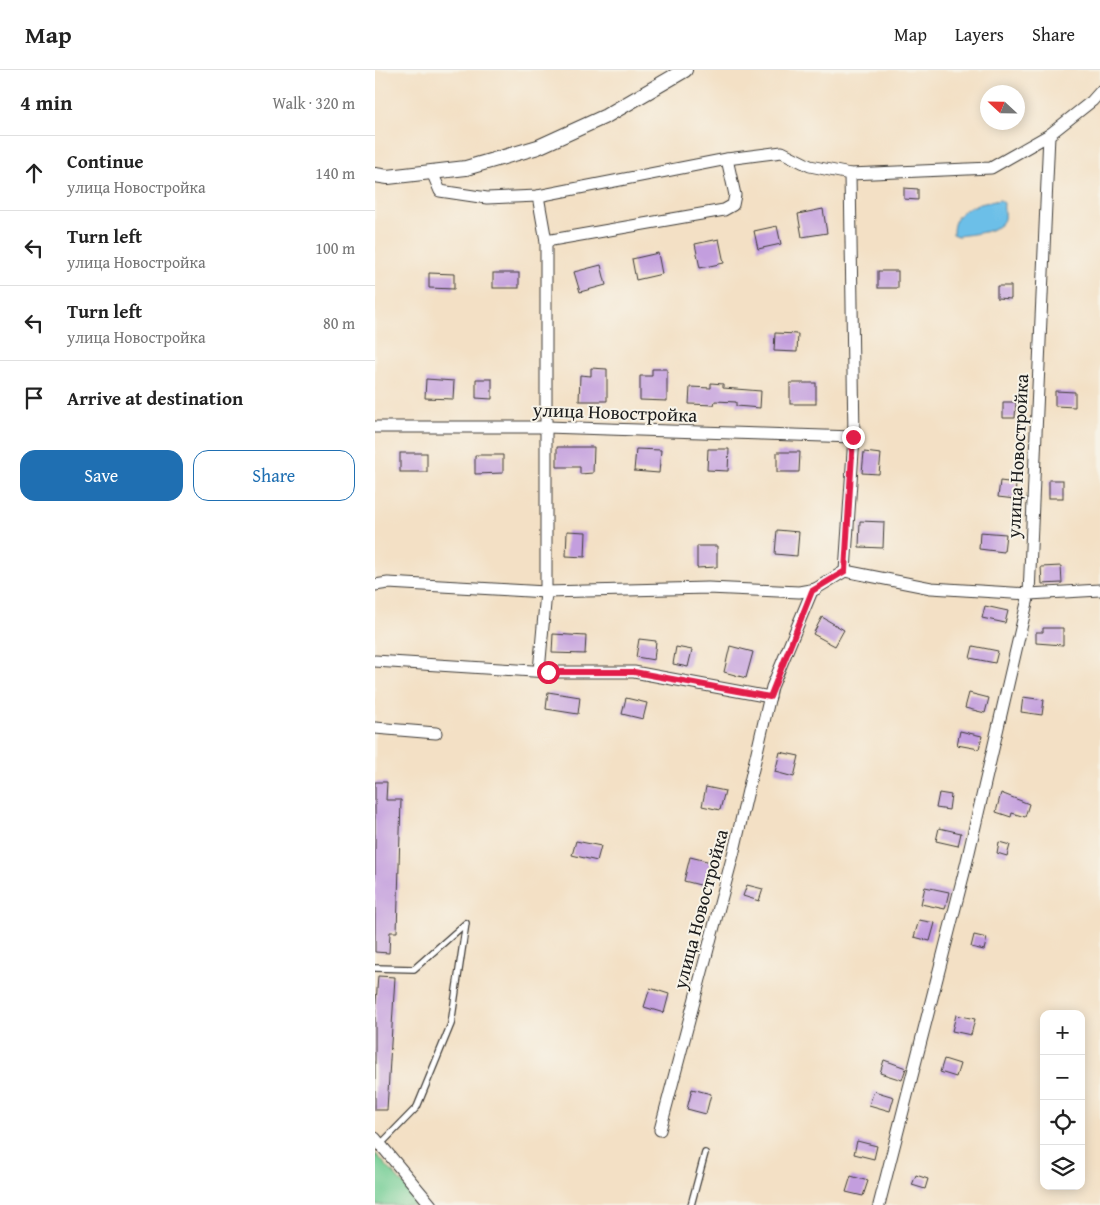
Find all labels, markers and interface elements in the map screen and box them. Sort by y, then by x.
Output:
text: Map [25,17,72,52]
text: Map [894,21,927,48]
text: Layers [955,21,1004,48]
text: Share [1032,21,1075,48]
north arrow [980,85,1025,130]
text: 4 min [20,87,72,118]
text: Walk · 320 m [272,91,355,115]
text: Continue [67,147,144,175]
icon: ahead [20,159,48,187]
text: 140 m [315,161,355,185]
text: улица Новостройка [67,175,206,199]
text: Turn left [67,222,142,250]
icon: left [20,234,48,262]
text: 100 m [315,236,355,260]
text: улица Новостройка [67,250,206,274]
text: Turn left [67,297,142,325]
icon: left [20,309,48,337]
text: 80 m [323,311,355,335]
text: улица Новостройка [67,325,206,349]
street label: улица Новостройка [999,373,1035,540]
icon: arrive [20,384,48,412]
text: Arrive at destination [67,384,243,412]
street label: улица Новостройка [531,395,698,429]
route end [842,426,865,449]
button: Save [20,450,183,501]
button: Share [193,450,355,501]
route start [537,661,560,684]
street label: улица Новостройка [665,826,735,993]
map controls [1040,1010,1085,1190]
button: + [1040,1010,1085,1055]
button: − [1040,1055,1085,1100]
button: locate [1040,1100,1085,1145]
button: layers [1040,1145,1085,1190]

